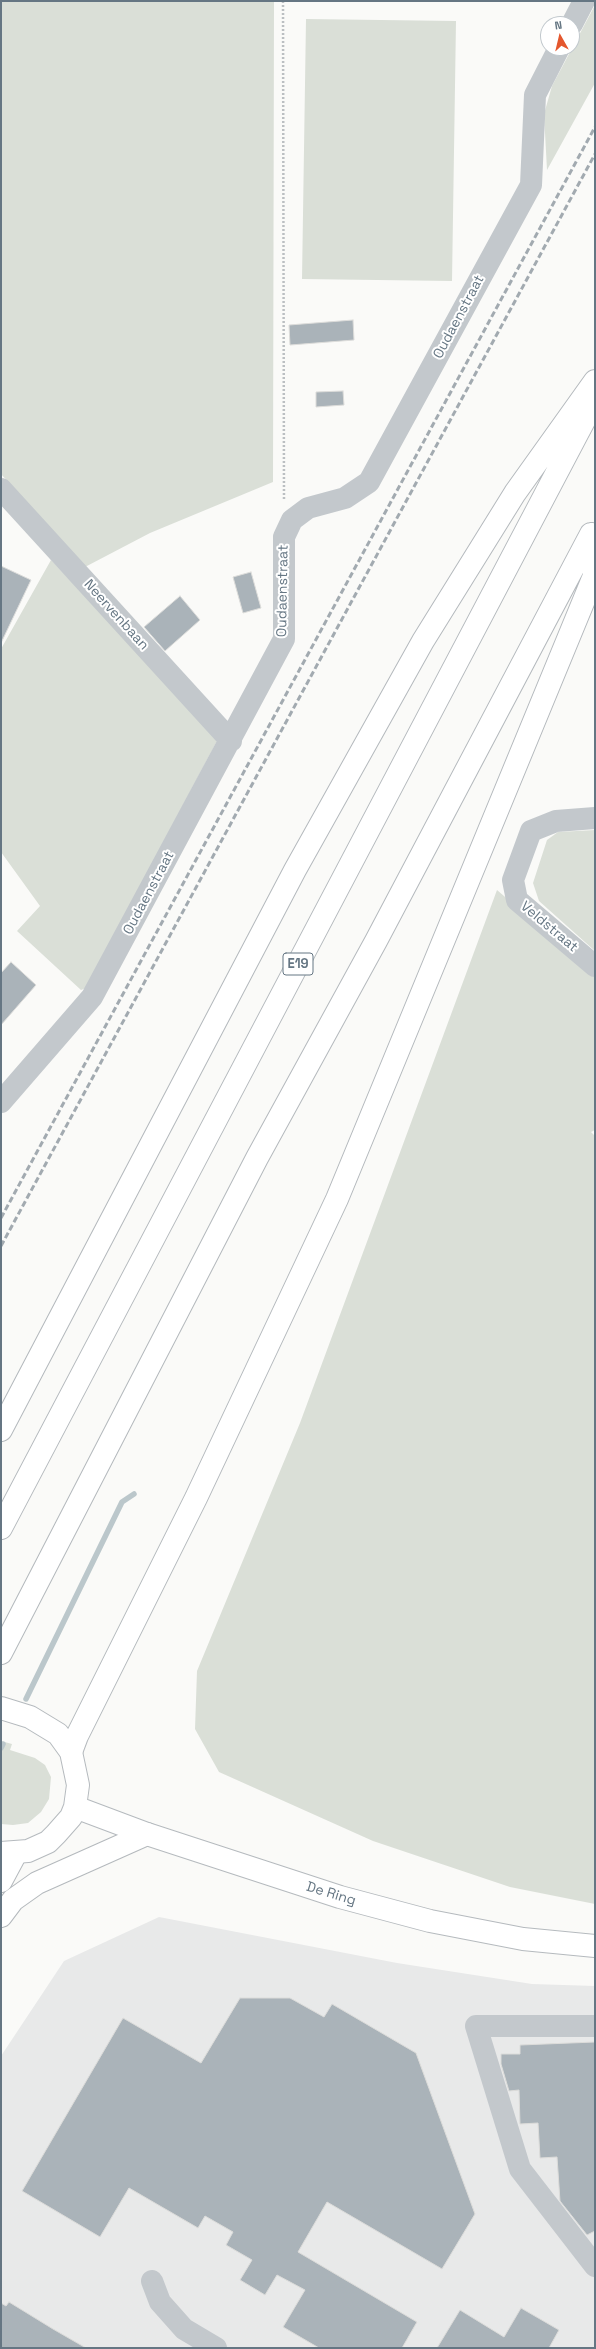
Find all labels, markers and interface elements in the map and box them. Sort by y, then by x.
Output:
north arrow [540,16,580,56]
text: N [554,18,563,33]
street label: Oudaenstraat [430,272,488,362]
street label: Oudaenstraat [274,545,292,637]
street label: Neervenbaan [80,576,152,654]
street label: Oudaenstraat [120,848,178,938]
street label: Veldstraat [517,898,581,956]
road number: E19 [283,953,313,975]
street label: De Ring [304,1879,358,1909]

